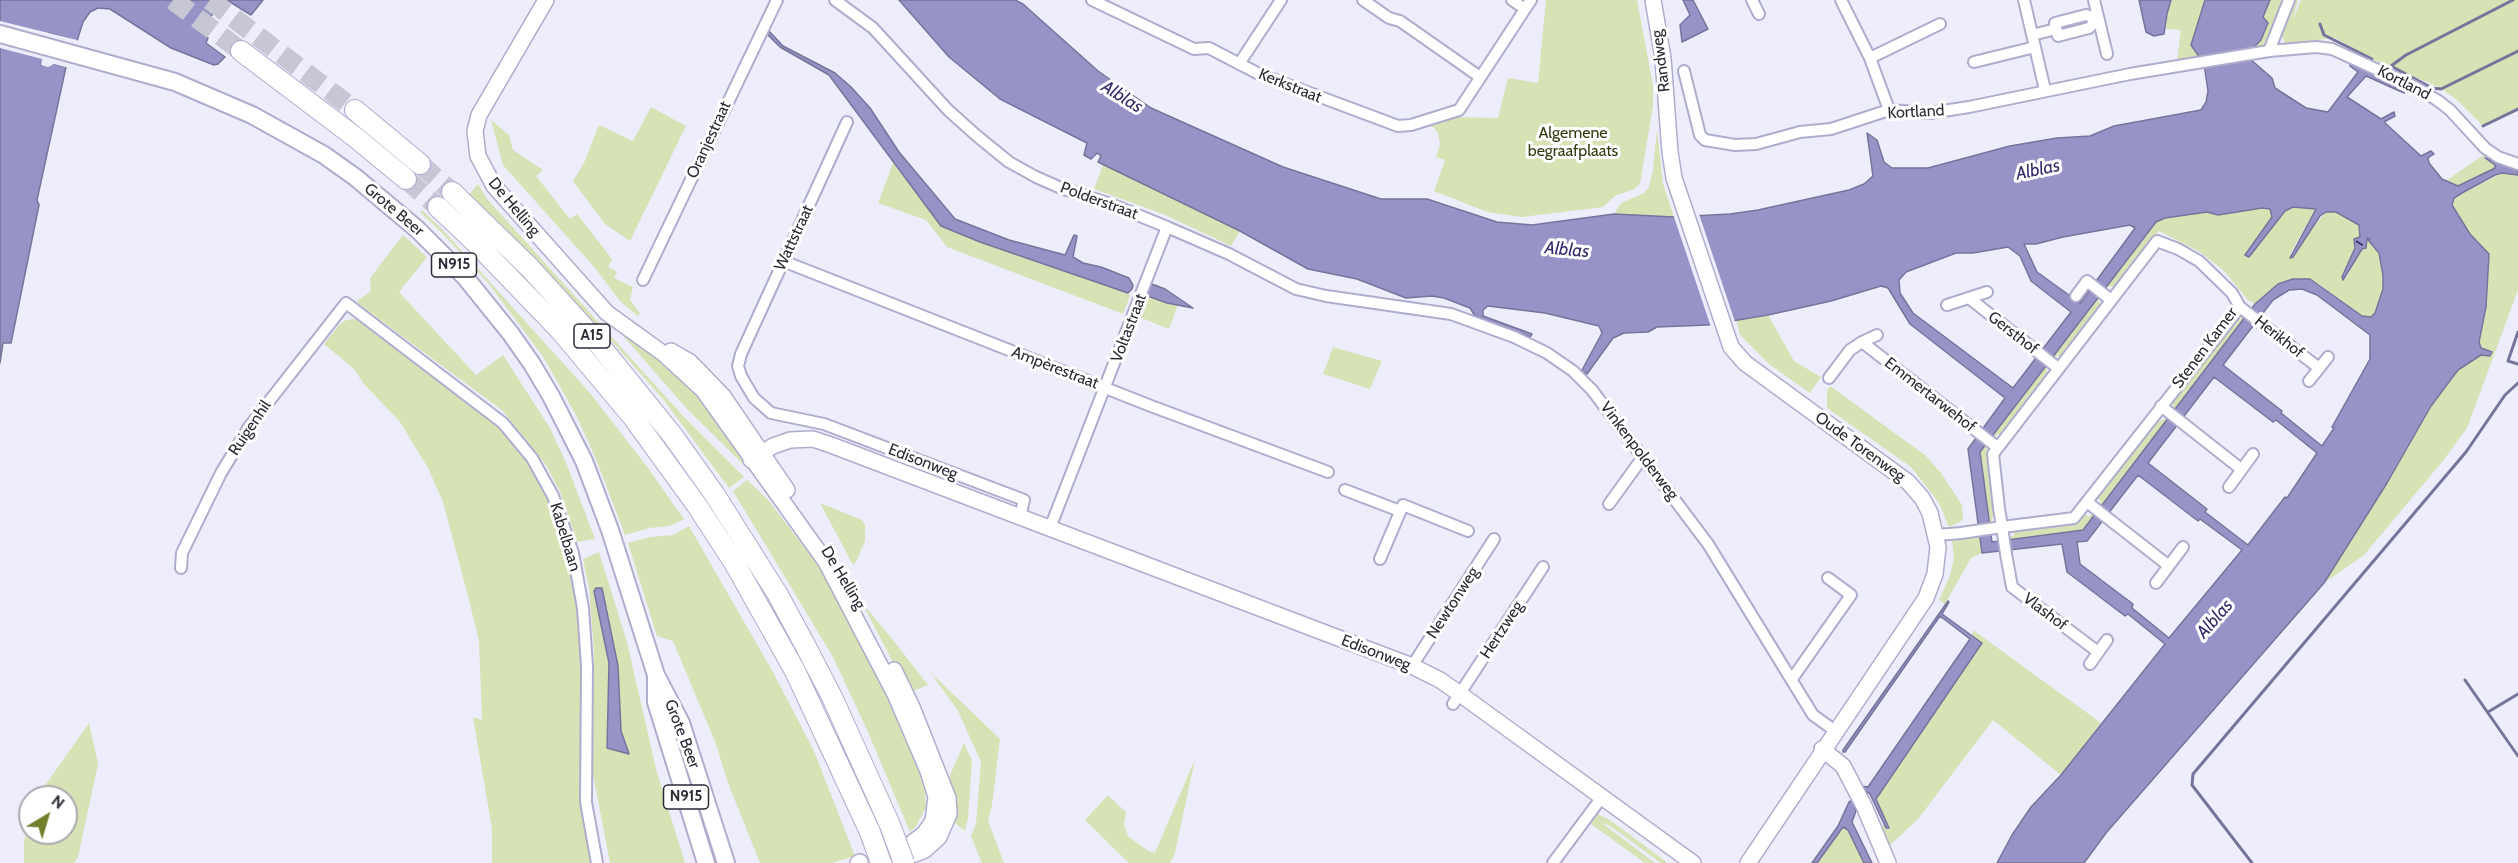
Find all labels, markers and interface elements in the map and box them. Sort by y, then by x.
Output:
street label: Randweg [1648,29,1674,93]
street label: Kortland [2374,61,2434,105]
street label: Kerkstraat [1256,65,1324,107]
water label: Alblas [1097,76,1147,118]
street label: Oranjestraat [683,98,735,182]
street label: Kortland [1887,101,1945,123]
park label: Algemene begraafplaats [1528,123,1618,161]
water label: Alblas [2014,155,2062,185]
street label: De Helling [484,174,544,240]
street label: Polderstraat [1058,178,1140,224]
street label: Grote Beer [360,179,428,241]
street label: Wattstraat [770,202,818,274]
water label: Alblas [1544,237,1590,263]
road number: N915 [432,253,476,277]
street label: Voltastraat [1107,291,1151,365]
street label: Stenen Kamer [2168,304,2242,392]
street label: Gersthof [1984,307,2042,359]
street label: Herikhof [2250,312,2308,362]
road number: A15 [574,324,610,348]
street label: Ampèrestraat [1009,343,1101,393]
street label: Emmertarwehof [1881,353,1979,437]
street label: Ruigenhil [225,397,275,459]
street label: Vinkenpolderweg [1596,398,1682,504]
street label: Oude Torenweg [1811,408,1909,486]
street label: Edisonweg [886,440,960,484]
street label: Kabelbaan [545,500,585,574]
street label: De Helling [817,543,869,613]
street label: Newtonweg [1423,564,1483,642]
street label: Vlashof [2019,589,2071,635]
water label: Alblas [2192,595,2238,643]
street label: Hertzweg [1476,598,1528,662]
street label: Edisonweg [1339,631,1413,675]
street label: Grote Beer [660,697,704,771]
north arrow [18,785,78,845]
road number: N915 [664,785,708,809]
text: N [48,791,68,813]

